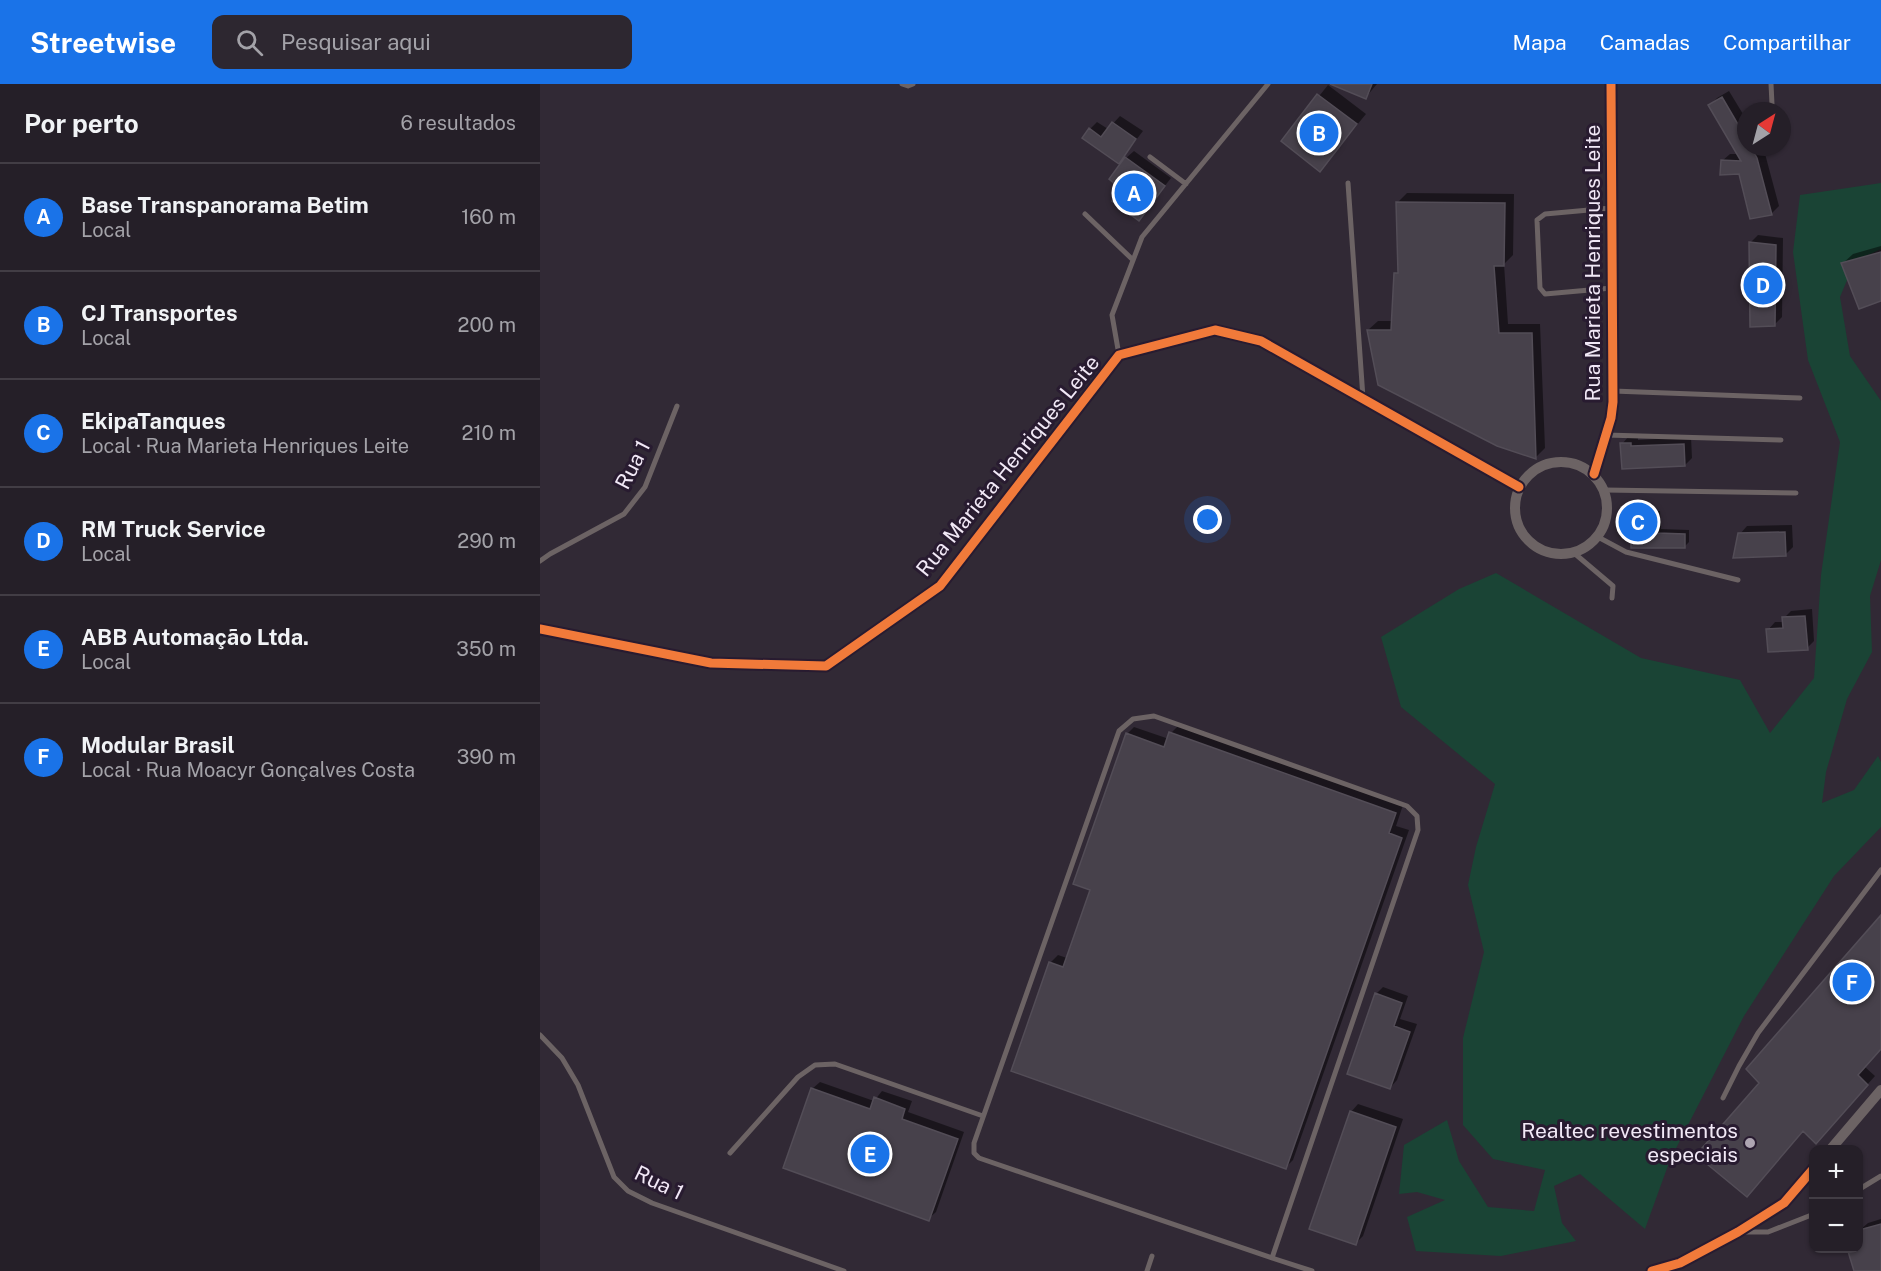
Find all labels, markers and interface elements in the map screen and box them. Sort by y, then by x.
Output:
search box [212,15,632,69]
text: Streetwise [30,26,176,59]
icon: search [233,26,266,59]
text: Pesquisar aqui [281,29,431,55]
text: Mapa [1513,30,1567,55]
text: Camadas [1600,30,1690,55]
text: Compartilhar [1723,30,1851,55]
north arrow [1737,102,1791,156]
text: Por perto [24,108,139,139]
pin: B [1300,110,1338,156]
text: 6 resultados [401,111,516,135]
street label: Rua Marieta Henriques Leite [1580,125,1605,401]
pin: A [1114,170,1154,216]
text: Base Transpanorama Betim [81,192,369,218]
text: A [36,205,51,229]
text: 160 m [461,205,516,229]
text: Local [81,218,131,242]
pin: D [1744,262,1782,308]
text: CJ Transportes [81,300,238,326]
text: B [37,313,50,337]
text: 200 m [458,313,516,337]
text: Local [81,326,131,350]
street label: Rua Marieta Henriques Leite [911,350,1104,581]
text: EkipaTanques [81,408,226,434]
text: C [36,421,51,445]
text: 210 m [462,421,516,445]
text: Local · Rua Marieta Henriques Leite [81,434,409,458]
street label: Rua 1 [610,436,655,493]
pin: C [1618,500,1658,544]
your location [1193,505,1222,534]
text: RM Truck Service [81,516,266,542]
text: D [36,529,51,553]
text: 290 m [457,529,516,553]
text: Local [81,542,131,566]
text: ABB Automação Ltda. [81,624,309,650]
text: E [37,637,50,661]
text: 350 m [456,637,516,661]
text: Local [81,650,131,674]
text: Modular Brasil [81,732,235,758]
text: F [37,745,50,769]
text: 390 m [457,745,516,769]
text: Local · Rua Moacyr Gonçalves Costa [81,758,415,782]
pin: F [1832,960,1872,1004]
place label: Realtec revestimentos especiais [1521,1118,1738,1167]
pin: E [850,1132,890,1176]
marker: Realtec revestimentos especiais [1743,1136,1757,1150]
map controls [1809,1145,1863,1253]
button: + [1809,1145,1863,1199]
street label: Rua 1 [631,1160,688,1205]
button: − [1809,1199,1863,1253]

